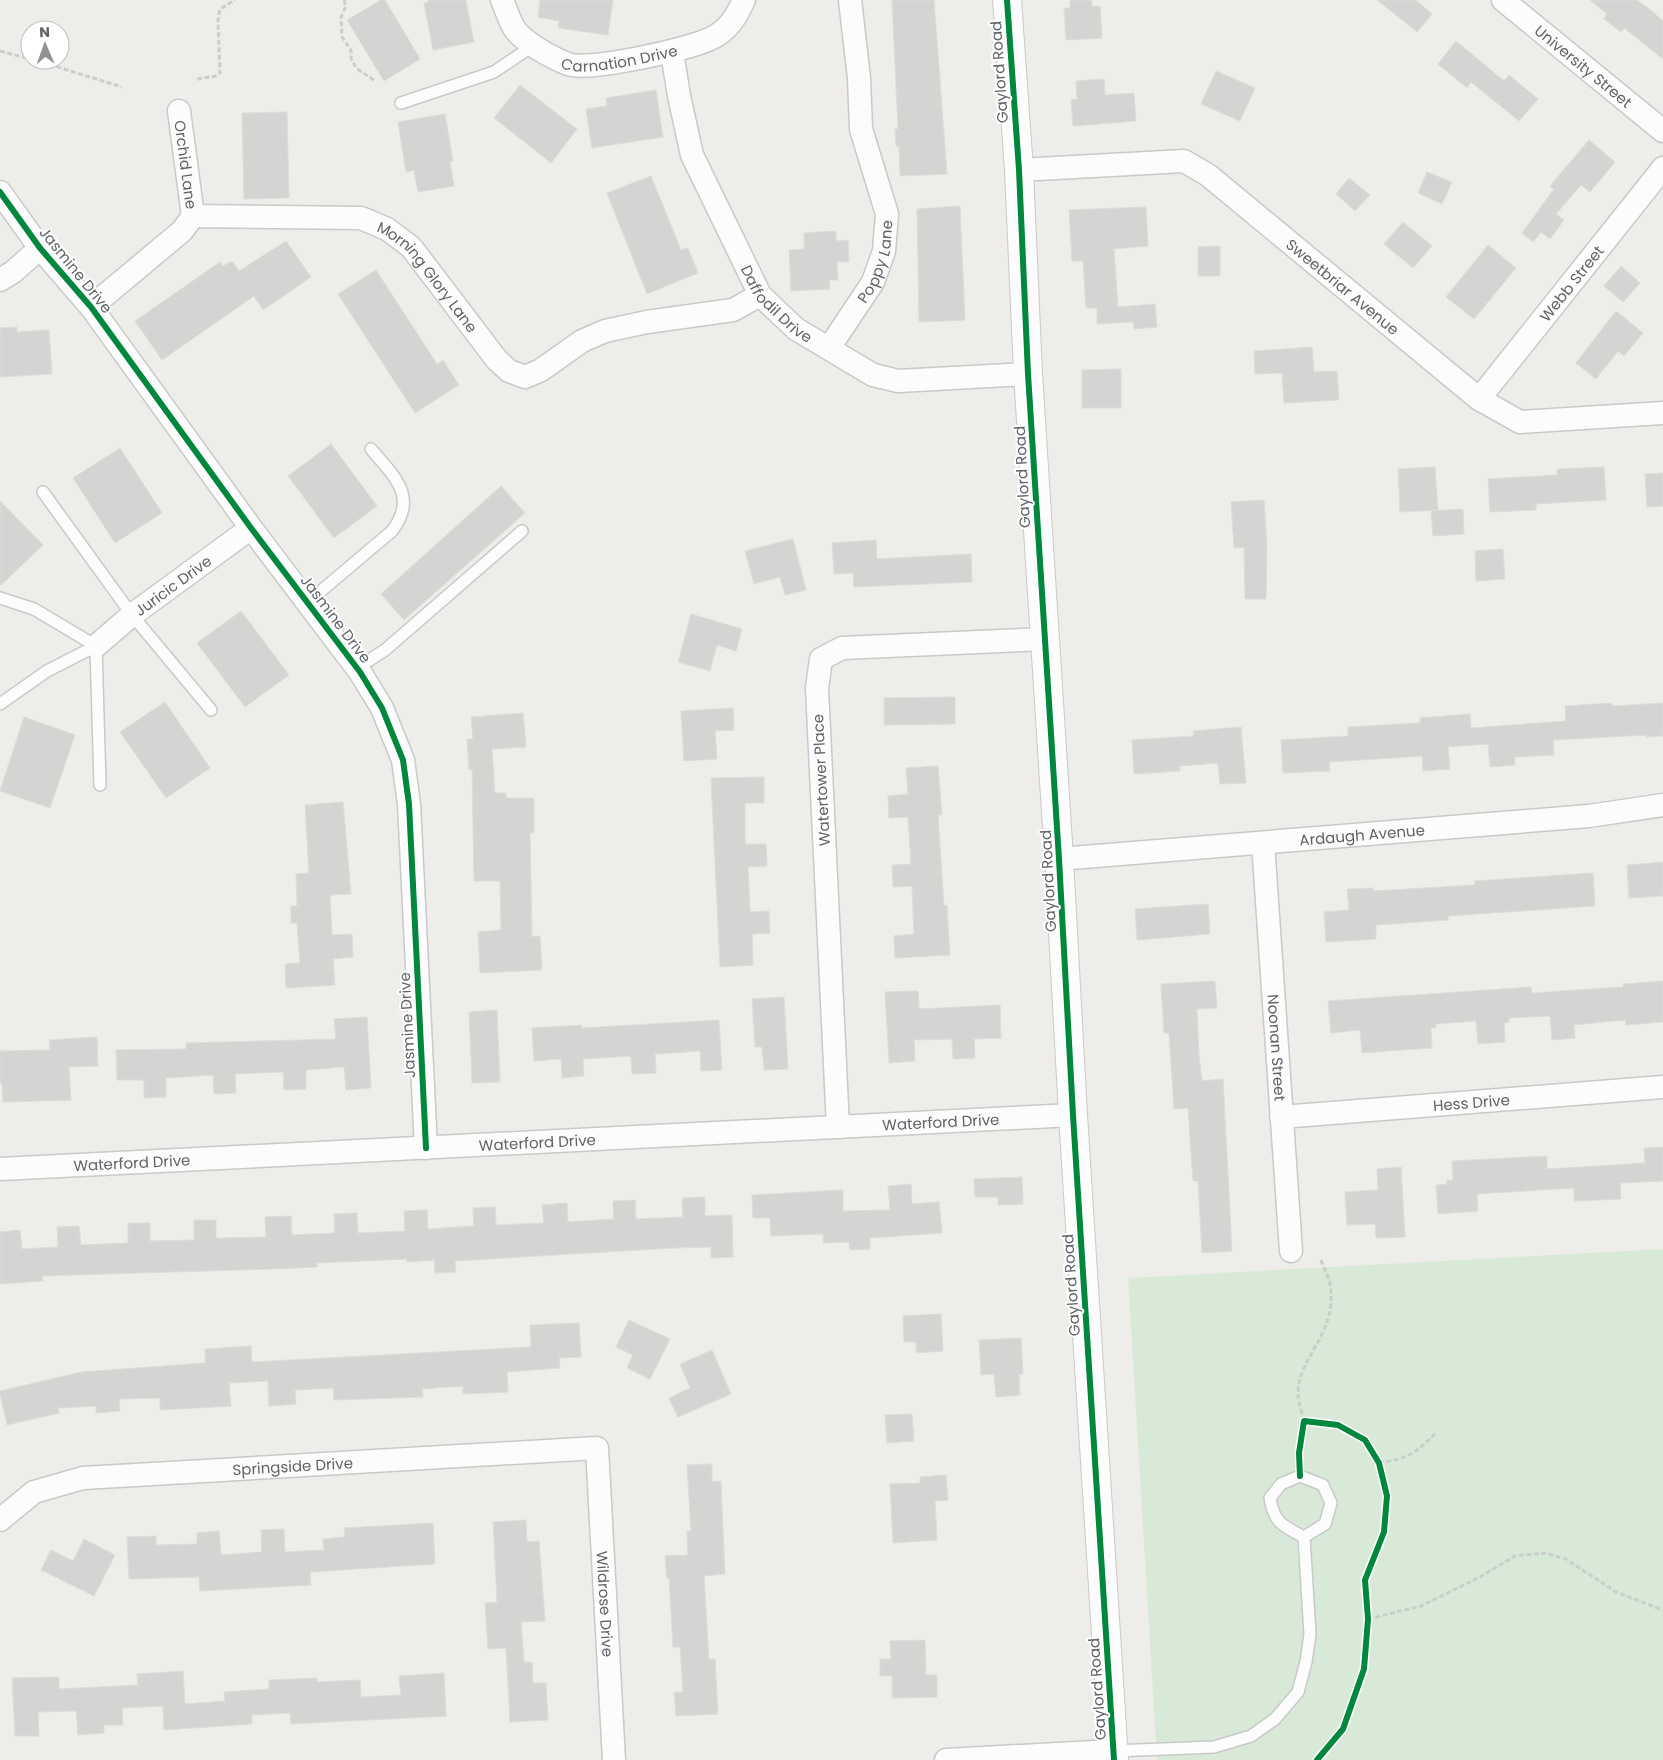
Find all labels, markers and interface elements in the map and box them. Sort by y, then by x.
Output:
north arrow [20,20,70,70]
street label: Gaylord Road [985,20,1013,124]
street label: University Street [1530,20,1637,112]
text: N [39,22,50,42]
street label: Carnation Drive [558,39,680,76]
street label: Orchid Lane [170,119,202,210]
street label: Morning Glory Lane [374,216,483,337]
street label: Poppy Lane [852,219,897,307]
street label: Jasmine Drive [35,222,117,318]
street label: Sweetbriar Avenue [1282,234,1404,339]
street label: Webb Street [1534,241,1608,326]
street label: Daffodil Drive [736,261,816,347]
street label: Gaylord Road [1009,425,1035,529]
street label: Juricic Drive [130,550,215,620]
street label: Jasmine Drive [296,571,376,667]
street label: Watertower Place [807,713,835,847]
street label: Ardaugh Avenue [1298,819,1426,850]
street label: Gaylord Road [1035,829,1061,933]
street label: Jasmine Drive [394,972,420,1078]
street label: Noonan Street [1263,993,1291,1102]
street label: Hess Drive [1432,1089,1511,1116]
street label: Waterford Drive [882,1108,1000,1135]
street label: Waterford Drive [478,1129,596,1155]
street label: Waterford Drive [73,1149,191,1176]
street label: Gaylord Road [1057,1233,1085,1337]
street label: Springside Drive [232,1452,353,1480]
street label: Wildrose Drive [592,1550,619,1657]
street label: Gaylord Road [1083,1637,1111,1741]

